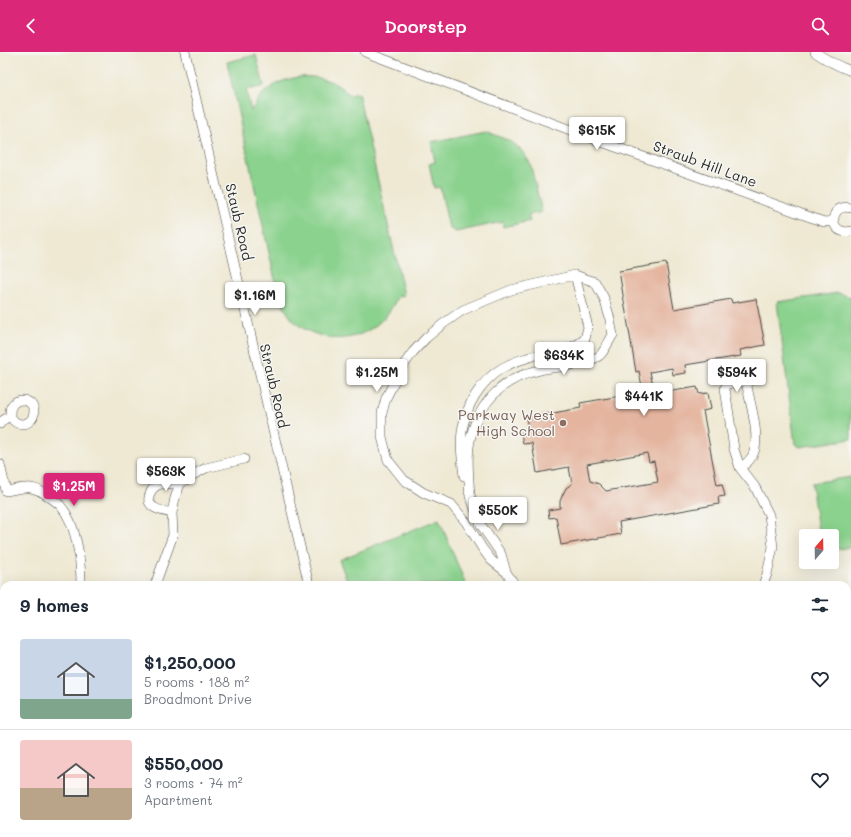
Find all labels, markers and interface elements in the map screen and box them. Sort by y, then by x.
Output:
text: Doorstep [384,14,467,38]
icon: back [20,15,42,37]
icon: search [809,15,831,37]
pin: $615K [569,117,625,151]
text: $615K [578,121,616,138]
street label: Straub Hill Lane [651,136,760,191]
street label: Staub Road [221,181,258,262]
pin: $1.16M [222,282,288,316]
text: $1.16M [234,286,276,303]
street label: Straub Road [256,342,293,430]
pin: $634K [536,342,592,376]
text: $634K [544,346,584,363]
pin: $1.25M [344,359,410,393]
pin: $594K [709,359,765,393]
text: $1.25M [355,363,399,380]
text: $594K [717,363,757,380]
pin: $441K [616,383,672,417]
text: $441K [625,387,663,404]
place label: Parkway West High School [458,405,555,440]
marker: Parkway West High School [558,418,568,428]
pin: $563K [138,458,194,492]
text: $563K [146,462,186,479]
pin: $1.25M [41,473,107,507]
text: $1.25M [52,477,96,494]
pin: $550K [470,497,526,531]
text: $550K [478,501,518,518]
north arrow [799,529,839,569]
map controls [799,529,839,569]
text: 9 homes [20,594,89,616]
icon: filters [809,594,831,616]
text: $1,250,000 [144,651,236,673]
icon: home [52,655,100,703]
icon: heart [809,668,831,690]
text: 5 rooms · 188 m² [144,673,249,690]
text: Broadmont Drive [144,690,252,707]
text: $550,000 [144,752,223,774]
icon: home [52,756,100,804]
icon: heart [809,769,831,791]
text: 3 rooms · 74 m² [144,774,243,791]
text: Apartment [144,791,213,808]

